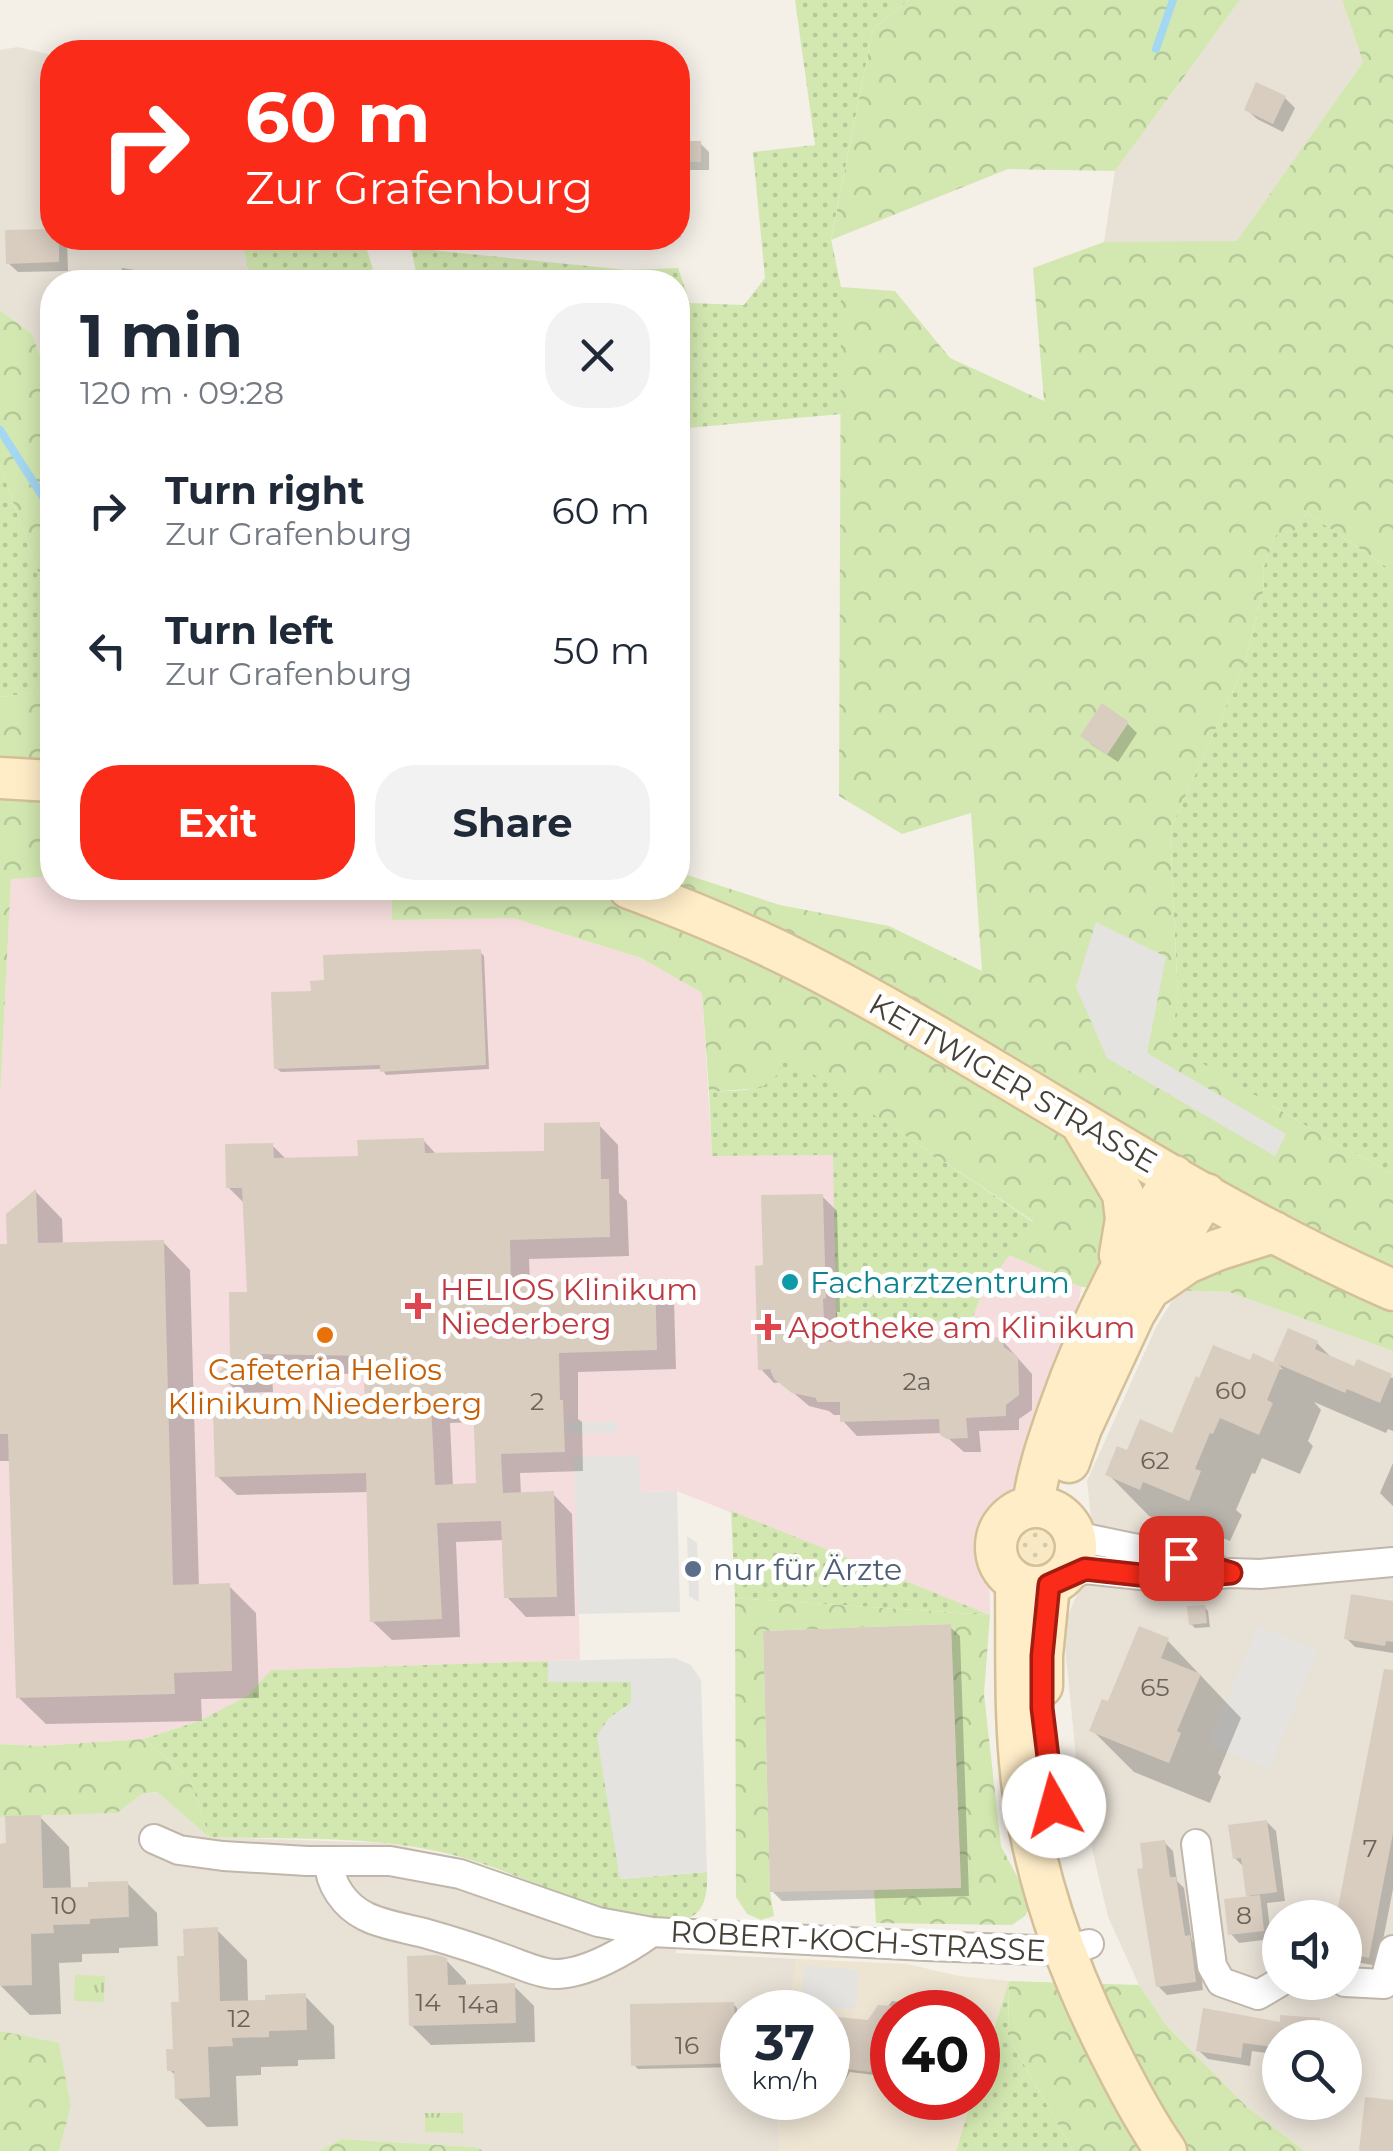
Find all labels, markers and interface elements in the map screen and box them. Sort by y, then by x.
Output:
text: 60 m [245,74,430,160]
icon: right [80,80,210,210]
text: Zur Grafenburg [245,160,593,215]
text: 1 min [80,299,243,372]
button: close [545,303,650,408]
text: 120 m · 09:28 [80,373,284,412]
text: Turn right [165,467,364,514]
icon: right [80,483,135,538]
text: 60 m [551,487,650,534]
text: Zur Grafenburg [165,514,413,553]
text: Turn left [165,607,334,654]
icon: left [80,623,135,678]
text: 50 m [553,627,650,674]
text: Zur Grafenburg [165,654,413,693]
button: Exit [80,765,355,880]
button: Share [375,765,650,880]
street label: KETTWIGER STRASSE [862,985,1164,1181]
place label: Facharztzentrum [810,1264,1070,1301]
place label: HELIOS Klinikum Niederberg [440,1271,698,1342]
marker: Facharztzentrum [779,1271,801,1293]
marker: HELIOS Klinikum Niederberg [405,1293,431,1319]
place label: Apotheke am Klinikum [788,1309,1135,1346]
marker: Apotheke am Klinikum [757,1316,779,1338]
marker: Cafeteria Helios Klinikum Niederberg [314,1324,336,1346]
place label: Cafeteria Helios Klinikum Niederberg [168,1351,482,1422]
house number: 2a [903,1366,931,1396]
house number: 60 [1215,1375,1247,1405]
house number: 2 [530,1386,544,1416]
house number: 62 [1140,1445,1170,1475]
pin [1139,1516,1224,1601]
icon: arrive [1154,1531,1209,1586]
place label: nur für Ärzte [713,1551,902,1588]
marker: nur für Ärzte [682,1558,704,1580]
house number: 65 [1140,1672,1170,1702]
position arrow [1002,1754,1106,1858]
house number: 7 [1363,1833,1377,1863]
house number: 10 [51,1890,77,1920]
house number: 8 [1236,1900,1252,1930]
map controls [1262,1900,1362,2120]
button: sound [1262,1900,1362,2000]
street label: ROBERT-KOCH-STRASSE [669,1913,1047,1969]
house number: 14 [415,1987,441,2017]
house number: 14a [458,1989,500,2019]
speed limit sign: 40 [870,1990,1000,2120]
house number: 12 [227,2003,251,2033]
text: 37 [755,2012,815,2073]
button: search [1262,2020,1362,2120]
house number: 16 [675,2030,699,2060]
text: km/h [752,2065,818,2095]

